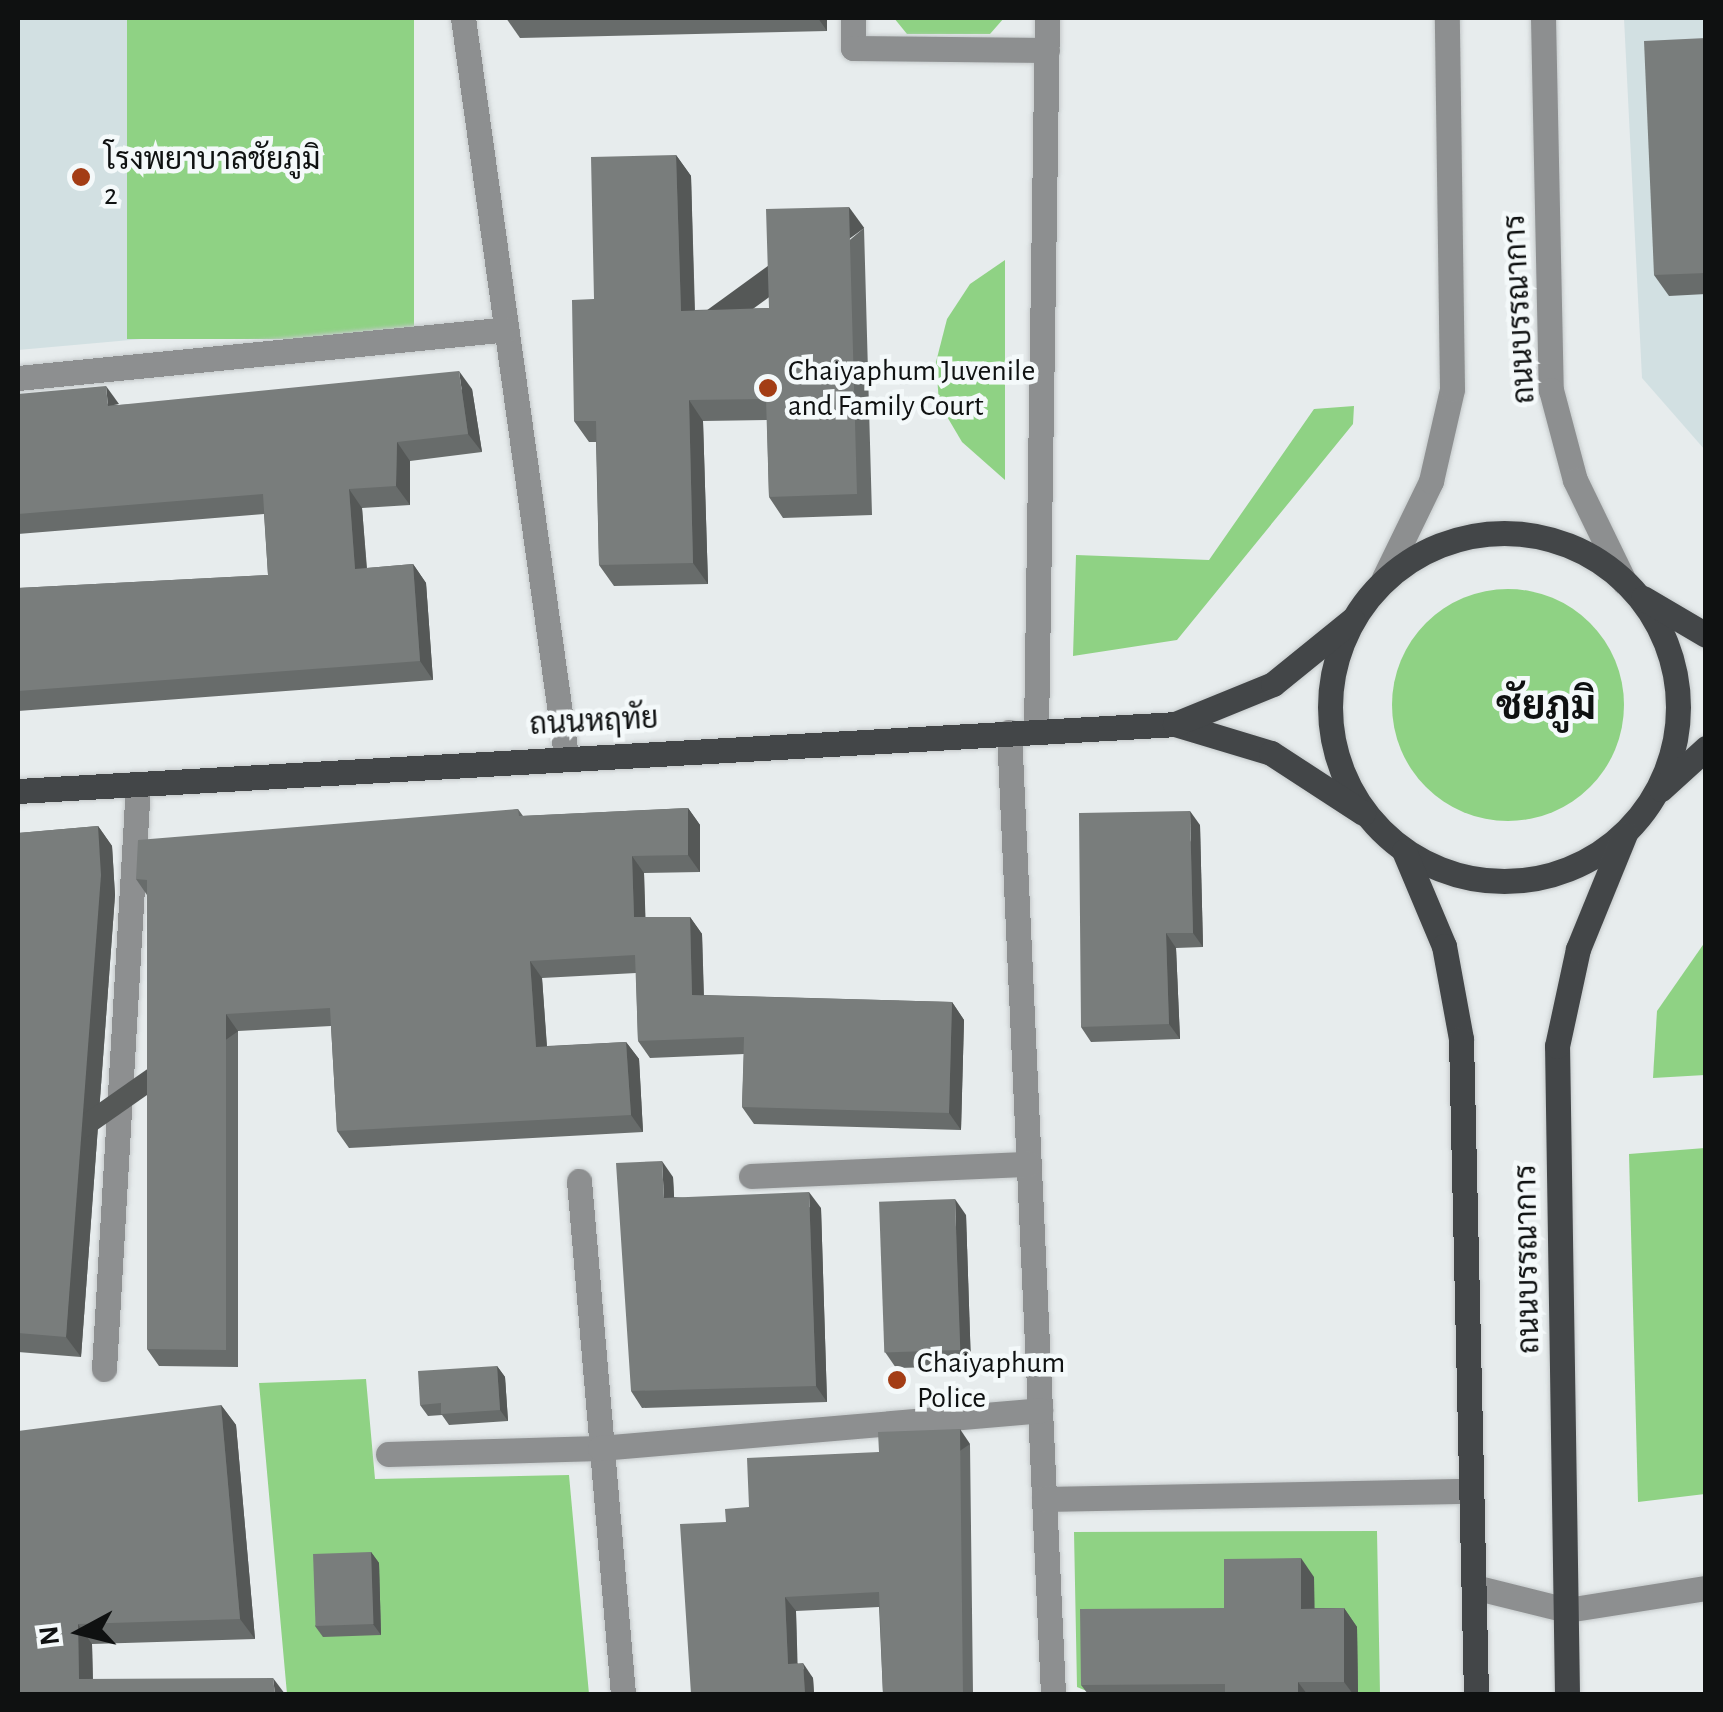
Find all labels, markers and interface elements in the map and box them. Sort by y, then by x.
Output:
place label: โรงพยาบาลชัยภูมิ 2 [104,142,320,212]
marker: โรงพยาบาลชัยภูมิ 2 [68,164,94,190]
street label: ถนนบรรณาการ [1497,213,1543,405]
place label: Chaiyaphum Juvenile and Family Court [788,353,1035,424]
marker: Chaiyaphum Juvenile and Family Court [757,377,779,399]
district label: ชัยภูมิ [1496,683,1596,731]
street label: ถนนหฤทัย [529,701,659,743]
street label: ถนนบรรณาการ [1508,1164,1548,1354]
place label: Chaiyaphum Police [917,1345,1065,1416]
marker: Chaiyaphum Police [886,1369,908,1391]
north arrow [30,1582,130,1682]
text: N [35,1624,65,1647]

